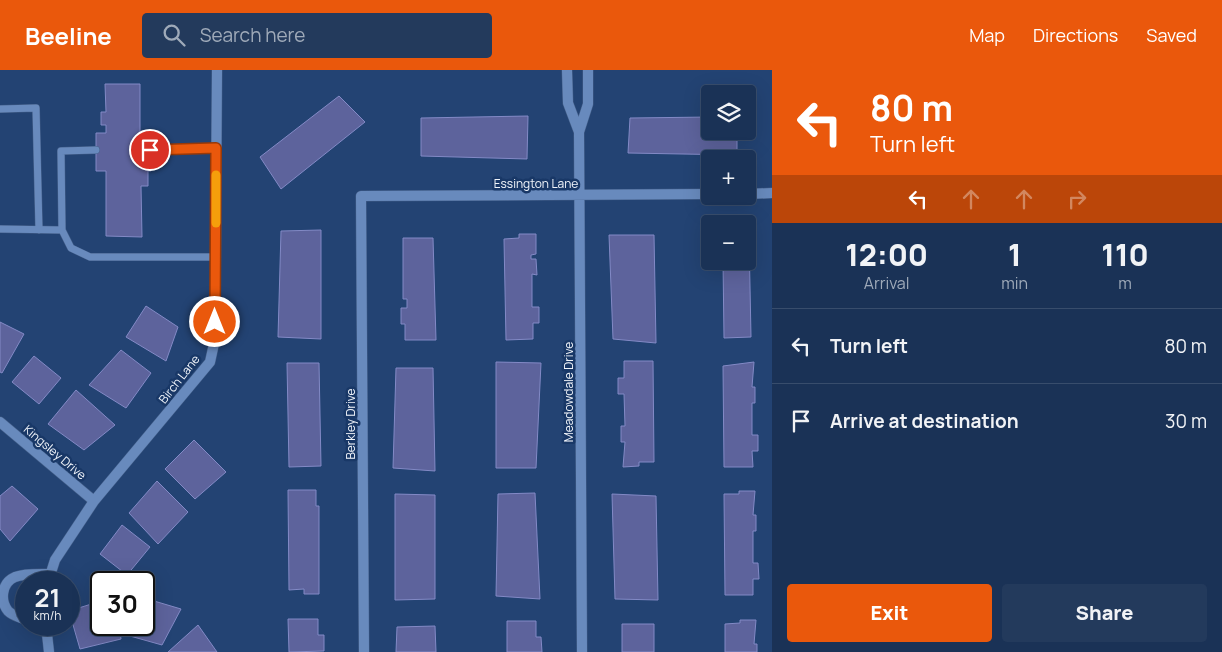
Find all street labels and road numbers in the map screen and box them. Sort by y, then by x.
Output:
street label: Essington Lane [494,175,578,192]
street label: Meadowdale Drive [560,342,577,442]
street label: Birch Lane [155,351,203,407]
street label: Berkley Drive [342,388,359,460]
street label: Kingsley Drive [20,421,90,483]

